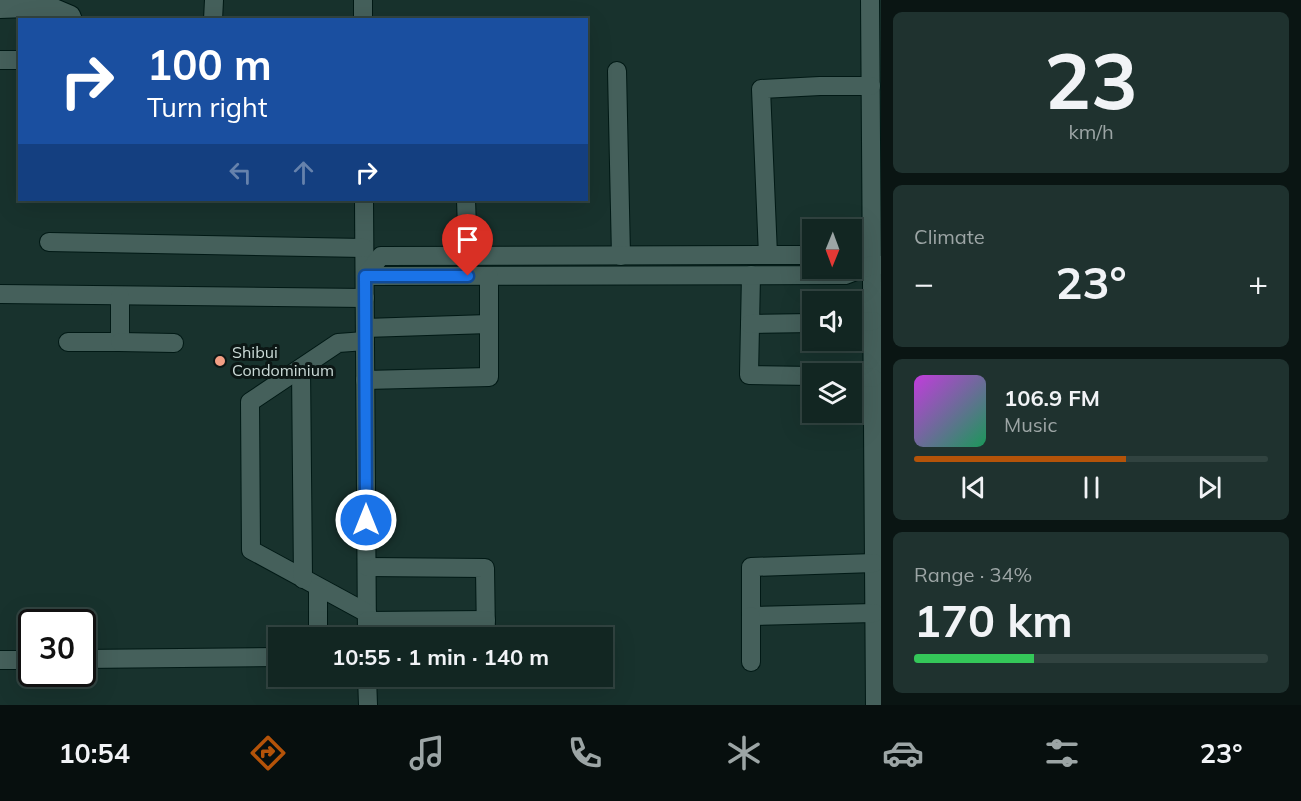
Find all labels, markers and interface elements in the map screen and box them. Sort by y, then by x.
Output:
text: 23 [1044,31,1138,129]
text: 100 m [147,38,272,91]
icon: right [48,42,126,120]
text: Turn right [147,90,267,124]
text: km/h [1068,119,1114,144]
icon: left [224,156,257,189]
icon: ahead [287,156,320,189]
icon: right [350,156,383,189]
pin [442,214,493,276]
north arrow [802,219,862,279]
map controls [802,219,862,423]
icon: arrive [451,223,484,256]
text: Climate [914,224,985,249]
text: 23° [1055,254,1127,310]
text: − [914,262,934,303]
text: + [1248,262,1268,303]
button: sound [802,291,862,351]
place label: Shibui Condominium [232,342,334,380]
marker: Shibui Condominium [213,354,227,368]
button: layers [802,363,862,423]
text: 106.9 FM [1004,384,1100,412]
text: Music [1004,412,1057,437]
icon: previous [957,471,990,504]
icon: pause [1075,471,1108,504]
icon: next [1193,471,1226,504]
position arrow [334,488,398,552]
text: Range · 34% [914,562,1032,587]
text: 170 km [914,592,1073,648]
speed limit sign: 30 [18,609,96,687]
text: 10:55 · 1 min · 140 m [332,643,549,671]
icon: directions [247,732,289,774]
icon: music [406,732,448,774]
icon: phone [564,732,606,774]
icon: climate [723,732,765,774]
icon: car [882,732,924,774]
icon: filters [1041,732,1083,774]
text: 10:54 [58,736,130,770]
text: 23° [1200,736,1242,770]

